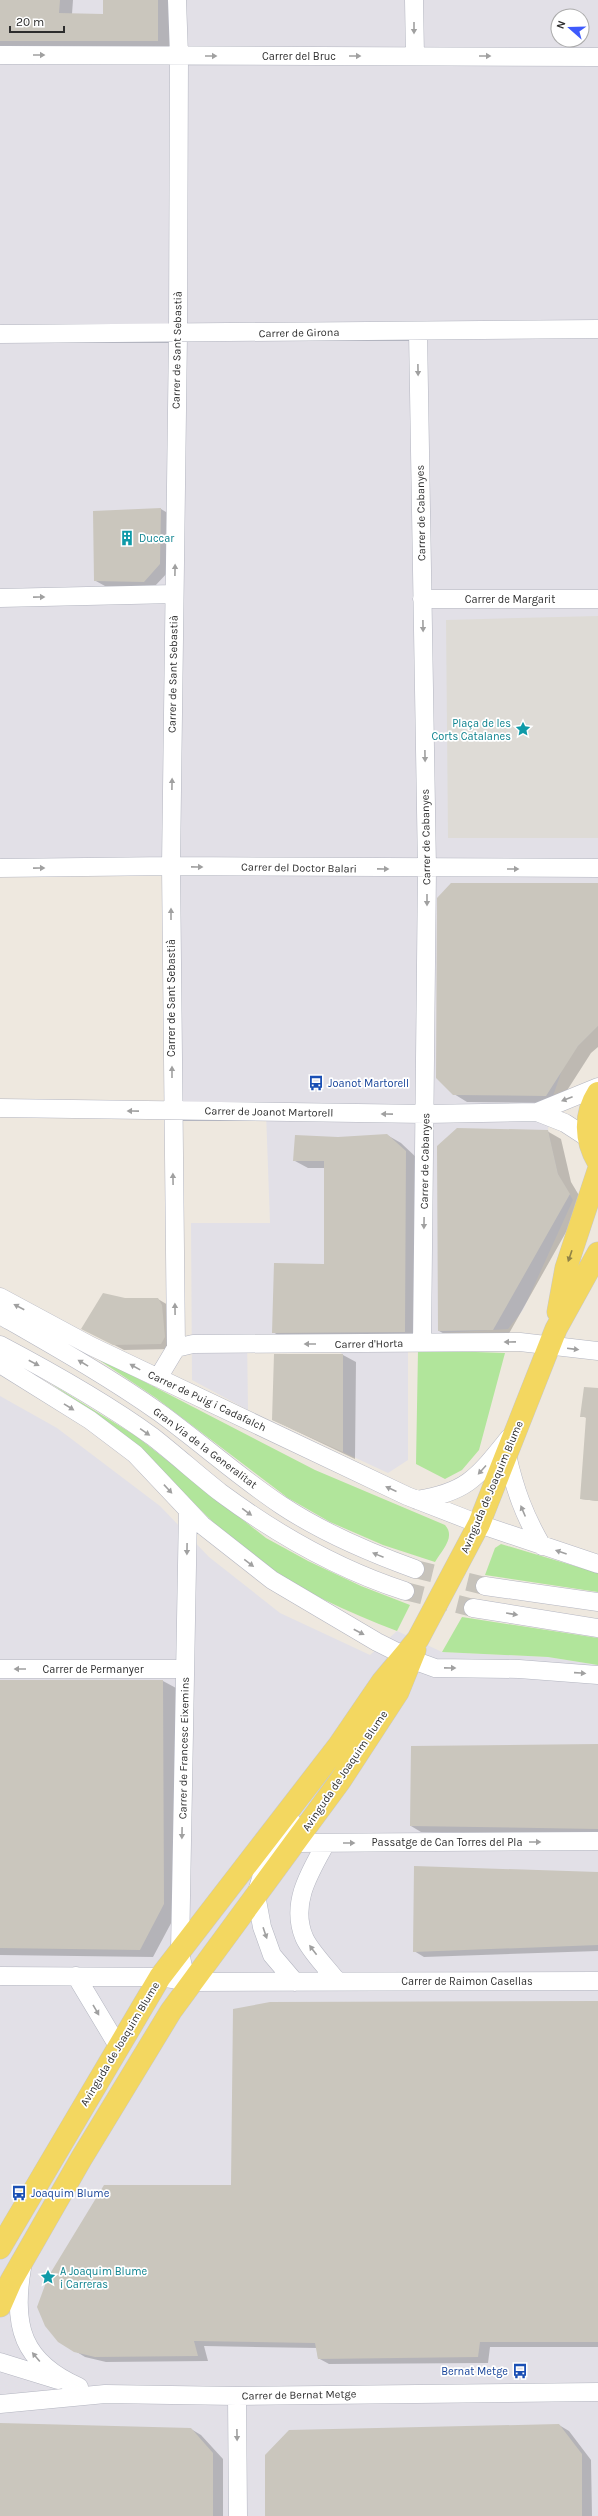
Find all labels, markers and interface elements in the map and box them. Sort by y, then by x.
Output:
scale bar [10,8,64,34]
north arrow [550,8,590,48]
text: 20 m [16,15,44,29]
text: N [554,19,569,31]
one-way arrow [411,22,417,35]
street label: Carrer del Bruc [262,50,336,63]
one-way arrow [33,52,46,58]
one-way arrow [205,53,218,59]
one-way arrow [349,53,362,59]
one-way arrow [479,53,492,59]
street label: Carrer de Sant Sebastià [169,291,185,409]
street label: Carrer de Girona [258,326,340,340]
one-way arrow [415,364,421,377]
street label: Carrer de Cabanyes [414,465,428,561]
building icon: Duccar [118,529,136,547]
place label: Duccar [139,532,174,545]
one-way arrow [172,563,178,576]
street label: Carrer de Margarit [465,593,555,606]
one-way arrow [33,594,46,600]
street label: Carrer de Sant Sebastià [165,615,181,733]
one-way arrow [419,620,426,632]
place label: Plaça de les Corts Catalanes [432,717,511,743]
place icon: Plaça de les Corts Catalanes [514,720,532,738]
one-way arrow [422,750,428,763]
one-way arrow [169,777,175,790]
street label: Carrer de Cabanyes [419,789,433,885]
street label: Carrer del Doctor Balari [241,860,357,876]
one-way arrow [191,864,204,870]
one-way arrow [33,865,46,871]
one-way arrow [377,866,390,872]
one-way arrow [507,866,520,872]
one-way arrow [424,894,430,907]
one-way arrow [168,907,174,920]
street label: Carrer de Sant Sebastià [165,939,178,1057]
one-way arrow [169,1065,175,1078]
bus stop icon: Joanot Martorell [307,1074,325,1092]
place label: Joanot Martorell [328,1077,409,1090]
one-way arrow [561,1097,573,1103]
street label: Carrer de Joanot Martorell [204,1104,334,1120]
one-way arrow [127,1107,139,1114]
one-way arrow [380,1111,393,1117]
street label: Carrer de Cabanyes [418,1113,432,1209]
one-way arrow [170,1172,176,1185]
one-way arrow [421,1217,427,1230]
one-way arrow [566,1250,572,1262]
one-way arrow [172,1302,178,1315]
one-way arrow [13,1304,25,1310]
street label: Carrer d'Horta [335,1337,403,1351]
one-way arrow [503,1339,516,1345]
one-way arrow [303,1341,316,1347]
one-way arrow [567,1345,579,1352]
one-way arrow [29,1360,40,1366]
one-way arrow [77,1360,89,1367]
one-way arrow [129,1363,140,1370]
street label: Carrer de Puig i Cadafalch [146,1368,268,1434]
one-way arrow [63,1403,75,1410]
street label: Gran Via de la Generalitat [150,1405,260,1491]
street label: Avinguda de Joaquim Blume [458,1418,526,1555]
one-way arrow [139,1428,150,1436]
one-way arrow [478,1466,487,1475]
one-way arrow [163,1484,173,1494]
one-way arrow [385,1486,396,1492]
one-way arrow [520,1505,526,1517]
one-way arrow [242,1508,252,1516]
one-way arrow [184,1543,191,1555]
one-way arrow [555,1549,567,1555]
one-way arrow [372,1552,384,1558]
one-way arrow [244,1559,255,1568]
one-way arrow [506,1611,518,1617]
one-way arrow [353,1629,365,1636]
street label: Carrer de Permanyer [42,1663,144,1676]
one-way arrow [444,1665,456,1672]
one-way arrow [13,1666,26,1672]
one-way arrow [574,1670,586,1677]
street label: Carrer de Francesc Eixemins [176,1677,192,1819]
street label: Avinguda de Joaquim Blume [300,1708,390,1834]
one-way arrow [179,1827,185,1840]
street label: Passatge de Can Torres del Pla [372,1836,522,1849]
one-way arrow [529,1839,542,1845]
one-way arrow [343,1840,356,1846]
one-way arrow [262,1928,268,1940]
one-way arrow [309,1945,317,1956]
street label: Carrer de Raimon Casellas [401,1975,533,1988]
street label: Avinguda de Joaquim Blume [78,1979,162,2108]
one-way arrow [93,2004,100,2016]
bus stop icon: Joaquim Blume [10,2184,28,2202]
place label: Joaquim Blume [31,2187,110,2200]
place label: A Joaquim Blume i Carreras [60,2265,148,2291]
place icon: A Joaquim Blume i Carreras [39,2268,57,2286]
one-way arrow [32,2351,41,2362]
bus stop icon: Bernat Metge [511,2362,529,2380]
place label: Bernat Metge [441,2365,508,2378]
street label: Carrer de Bernat Metge [242,2387,357,2402]
one-way arrow [234,2429,240,2442]

